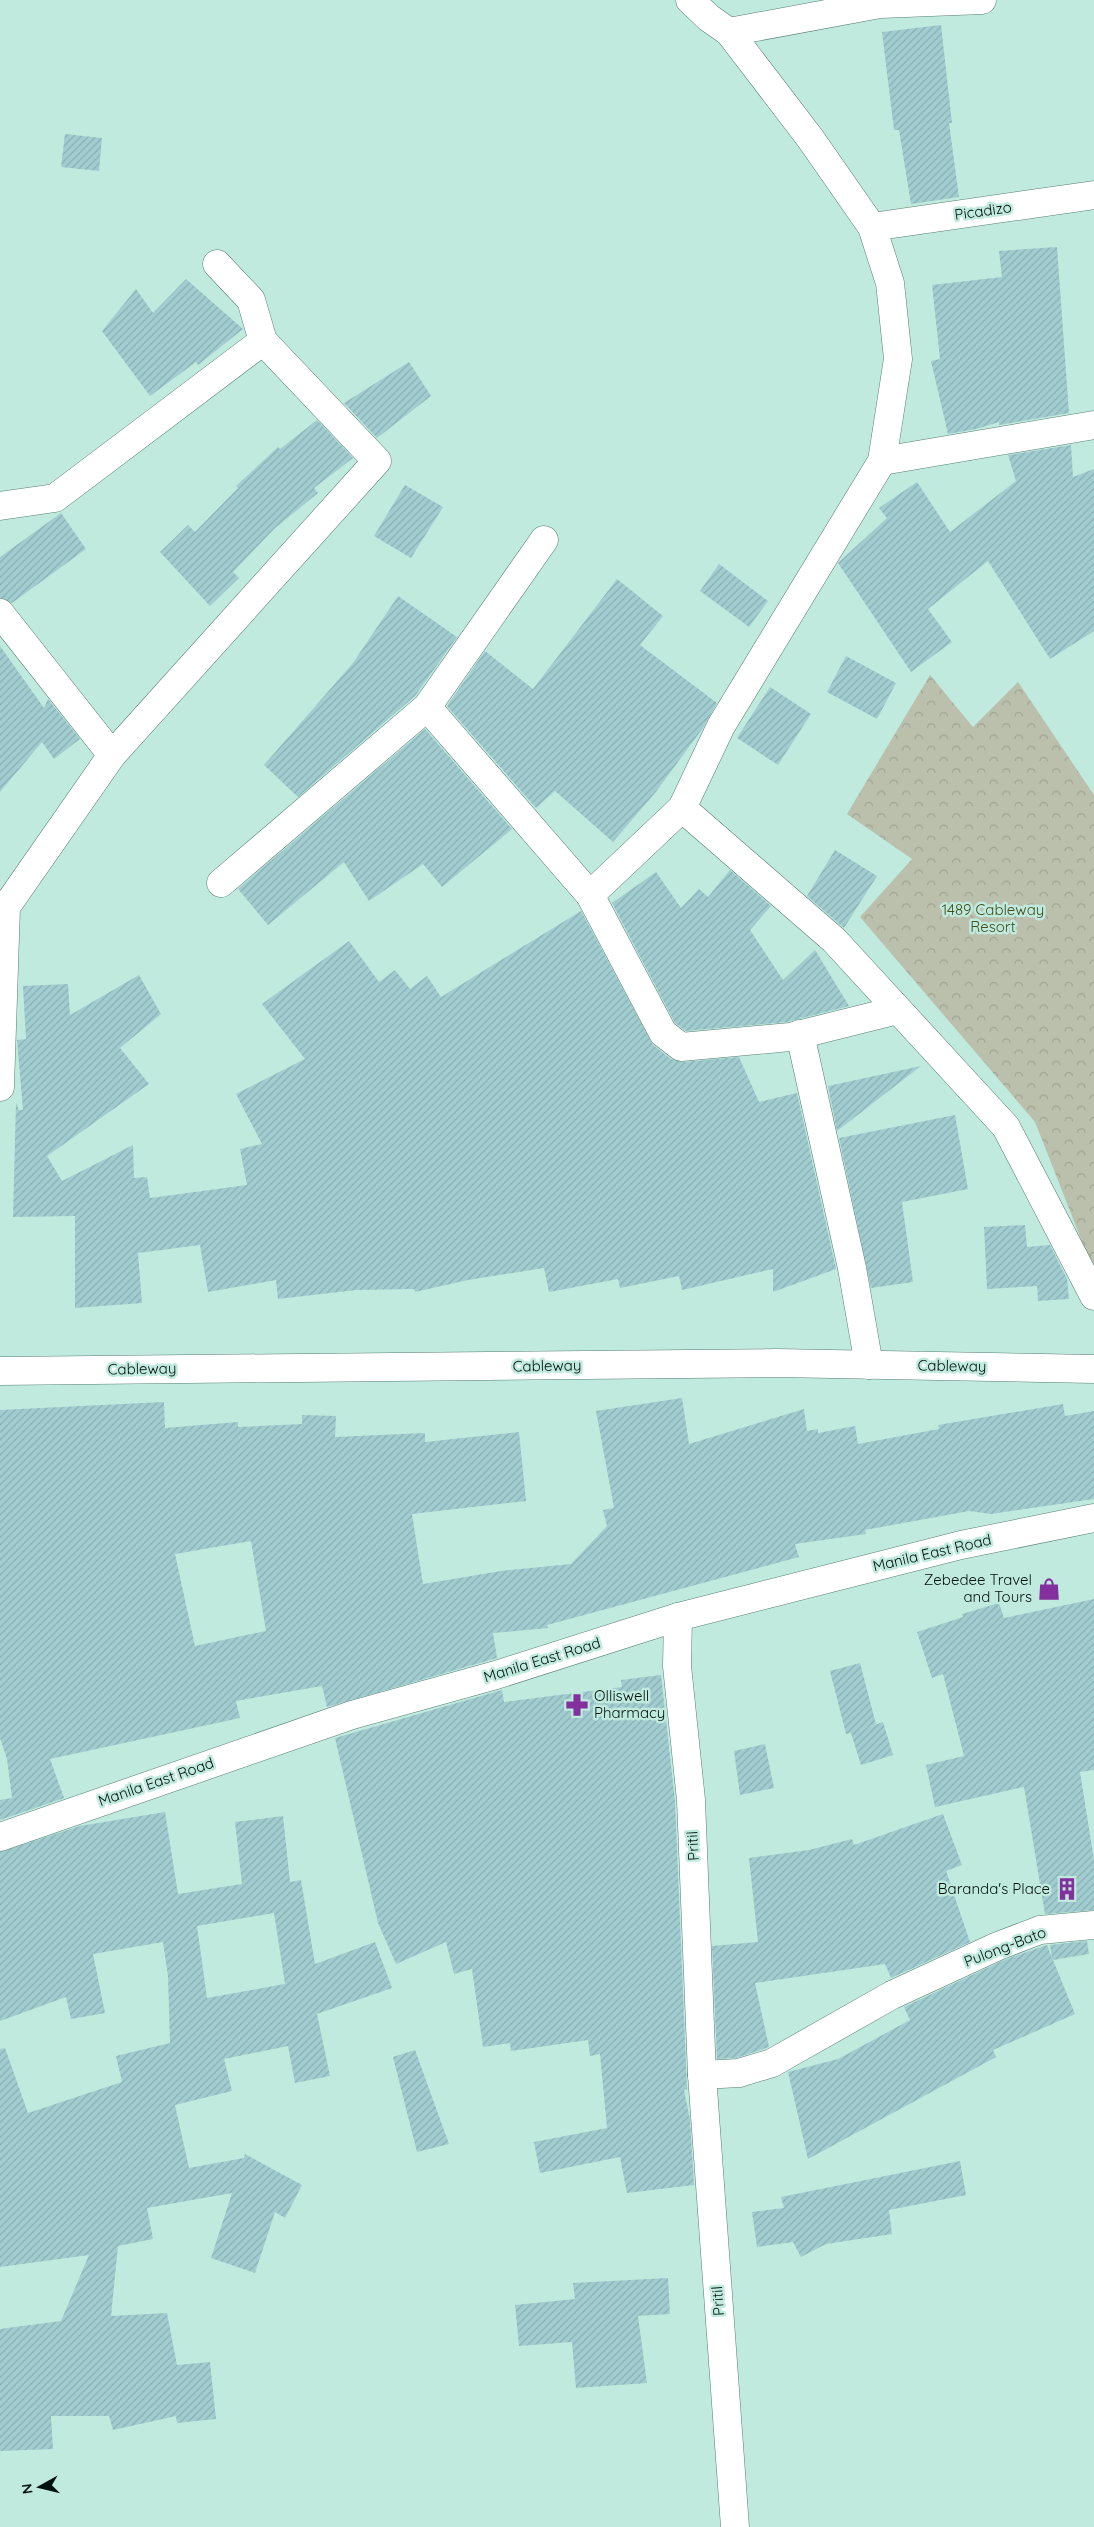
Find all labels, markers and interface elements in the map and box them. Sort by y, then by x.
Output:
street label: Picadizo [953,197,1013,224]
park label: 1489 Cableway Resort [942,900,1044,936]
street label: Cableway [512,1355,582,1376]
street label: Cableway [917,1355,987,1376]
street label: Cableway [107,1358,177,1379]
street label: Manila East Road [871,1530,993,1575]
place label: Zebedee Travel and Tours [924,1570,1032,1606]
shop icon: Zebedee Travel and Tours [1036,1576,1062,1602]
street label: Manila East Road [481,1633,603,1686]
place label: Olliswell Pharmacy [594,1686,665,1722]
pharmacy icon: Olliswell Pharmacy [564,1692,590,1718]
street label: Manila East Road [96,1753,216,1810]
street label: Pritil [682,1831,703,1861]
building icon: Baranda's Place [1054,1876,1080,1902]
place label: Baranda's Place [938,1879,1050,1898]
street label: Pulong-Bato [961,1922,1049,1971]
street label: Pritil [707,2286,728,2316]
north arrow [15,2462,65,2512]
text: N [17,2482,37,2495]

